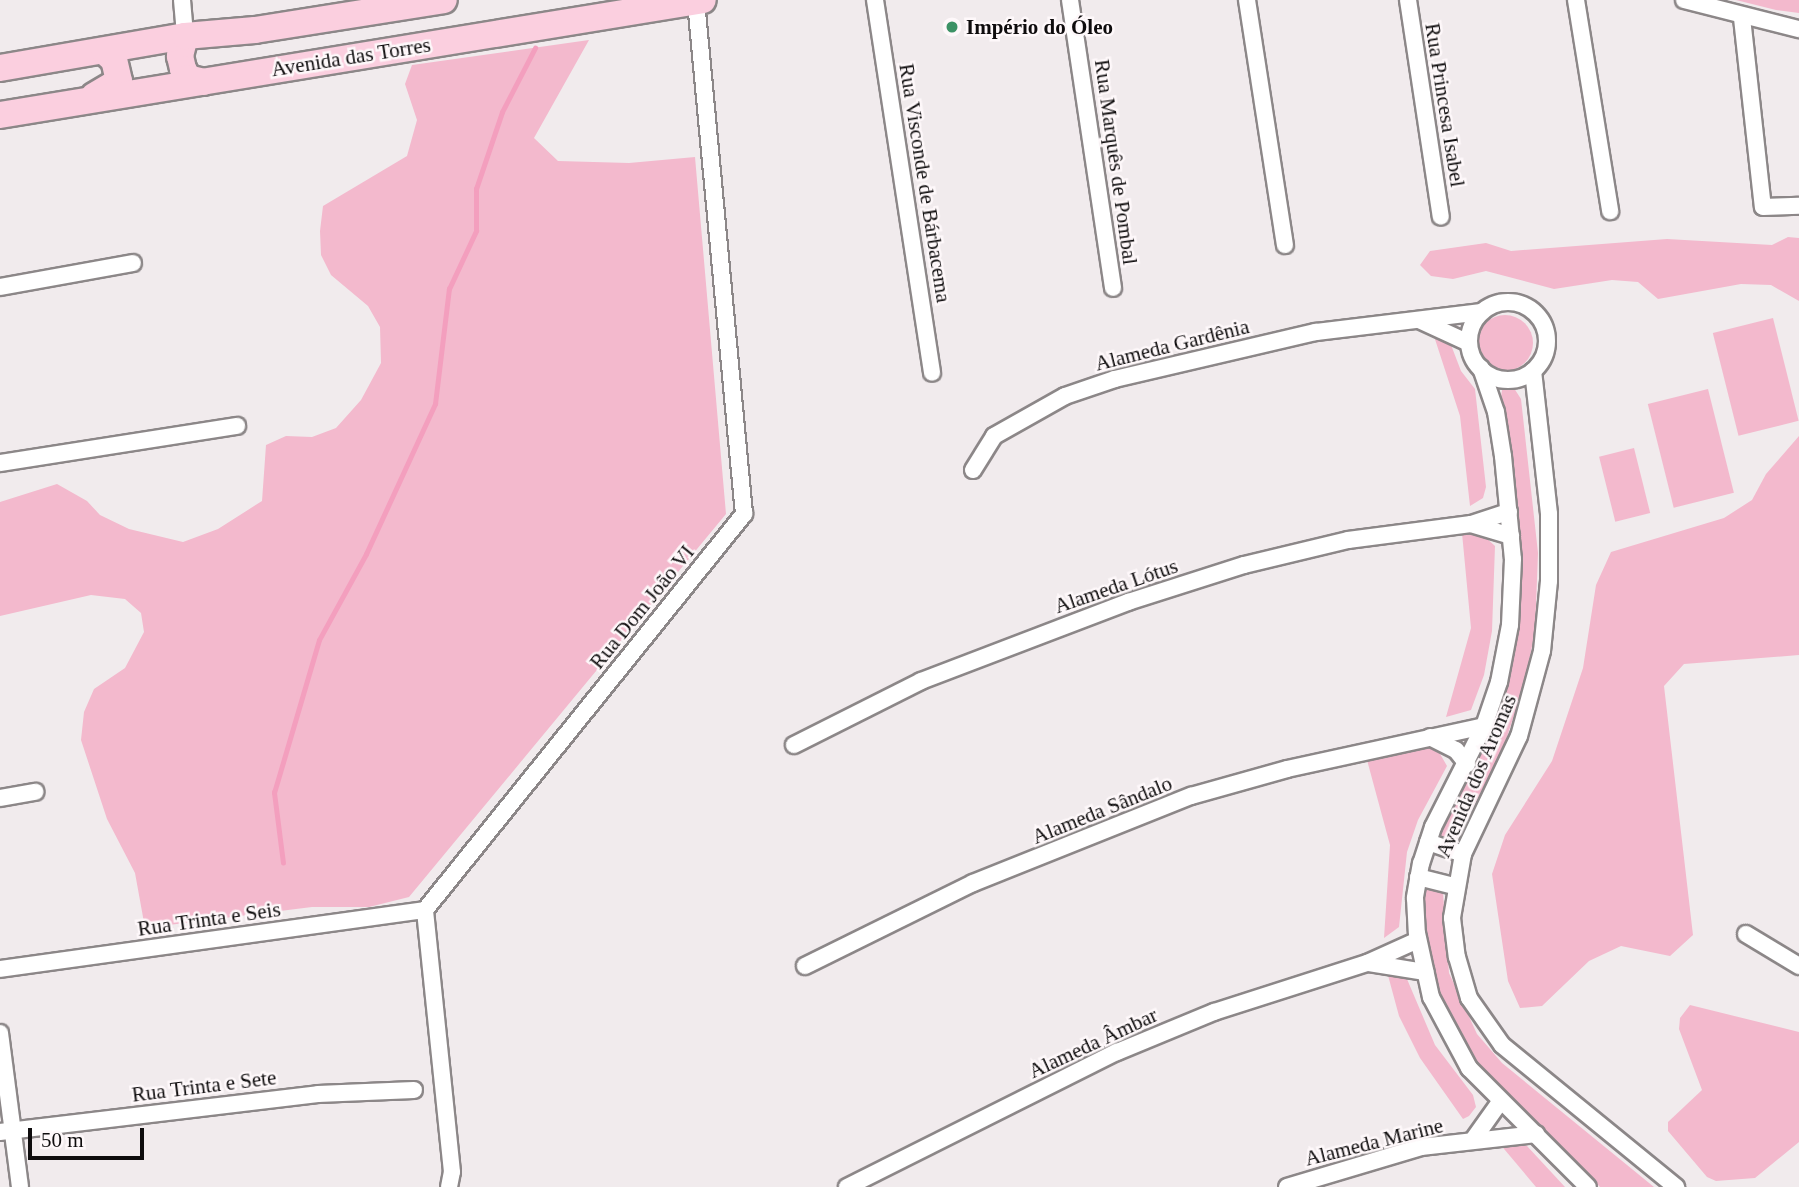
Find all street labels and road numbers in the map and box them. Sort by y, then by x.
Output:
street label: Rua Princesa Isabel [1420,21,1470,189]
street label: Avenida das Torres [269,32,433,82]
street label: Rua Marquês de Pombal [1089,58,1143,266]
street label: Rua Visconde de Bárbacema [894,62,956,304]
street label: Alameda Gardênia [1092,314,1252,376]
street label: Rua Dom João VI [584,540,700,674]
street label: Alameda Lótus [1051,553,1181,619]
street label: Avenida dos Aromas [1430,690,1522,862]
street label: Alameda Sândalo [1028,770,1176,850]
street label: Rua Trinta e Seis [136,896,282,942]
street label: Alameda Âmbar [1025,1002,1161,1084]
street label: Rua Trinta e Sete [130,1065,278,1107]
street label: Alameda Marine [1302,1113,1446,1171]

